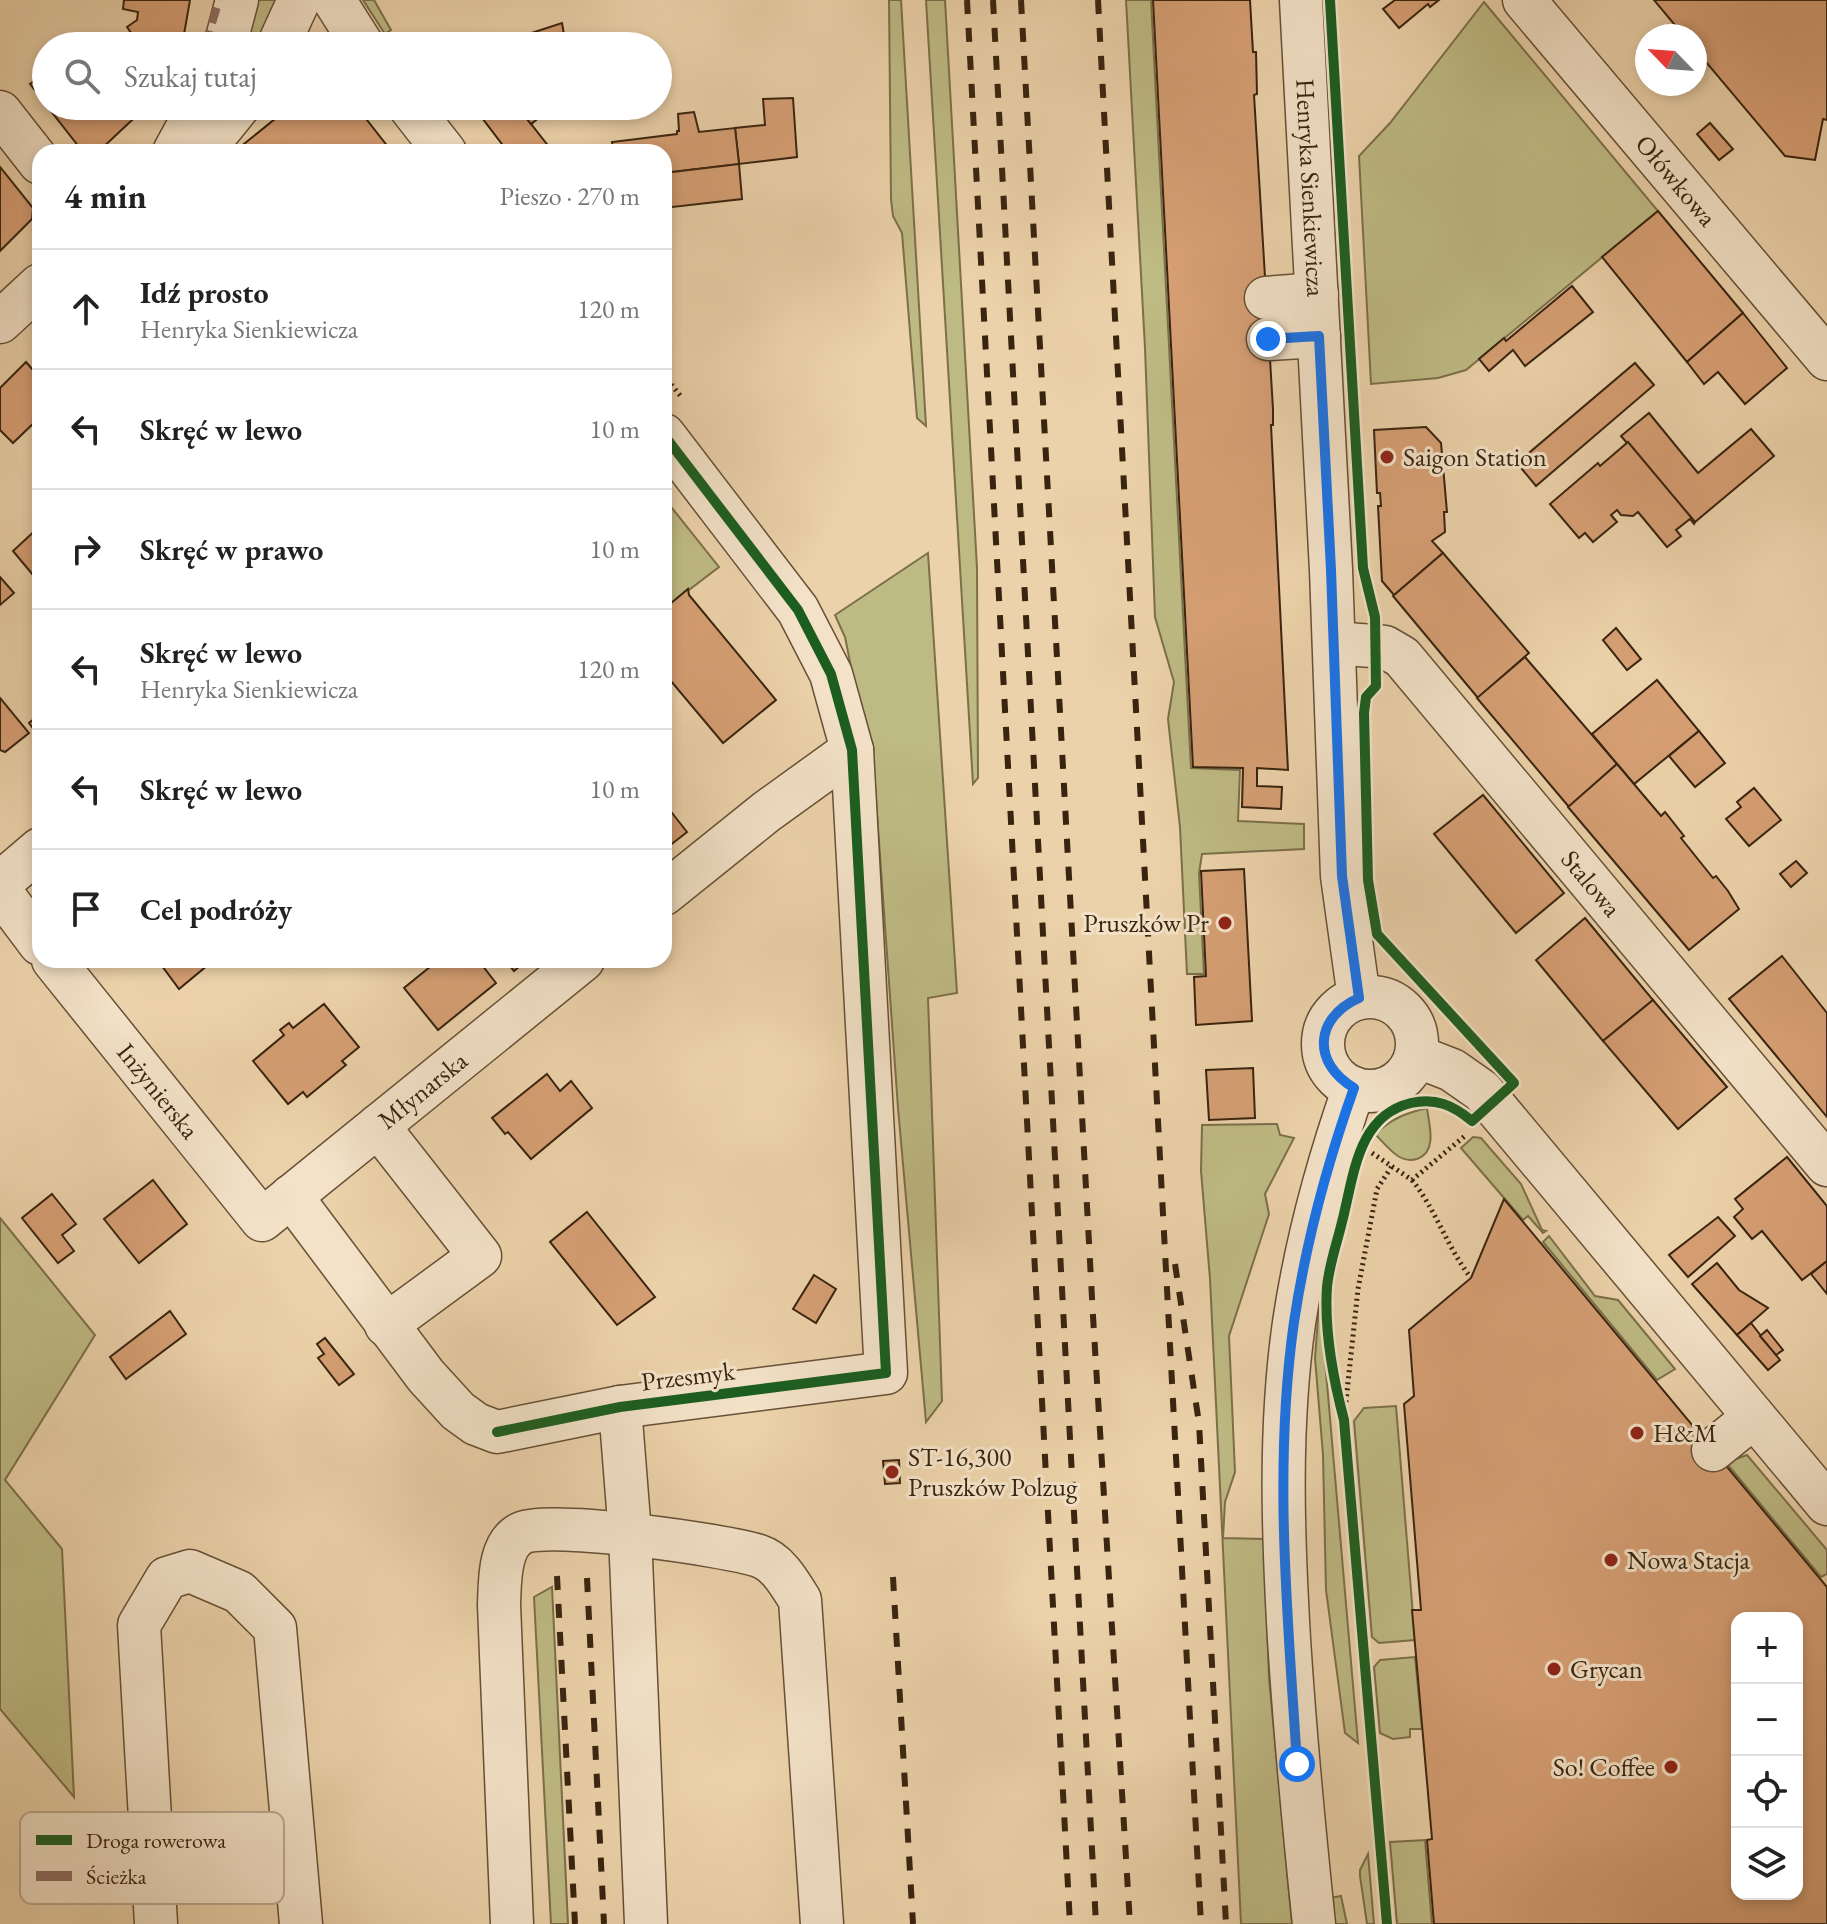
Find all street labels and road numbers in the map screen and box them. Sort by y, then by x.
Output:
street label: Henryka Sienkiewicza [1288,78,1334,298]
street label: Ołówkowa [1628,127,1725,234]
street label: Stalowa [1554,843,1630,924]
street label: Inżynierska [109,1036,208,1146]
street label: Młynarska [371,1043,475,1137]
street label: Przesmyk [639,1353,738,1399]

